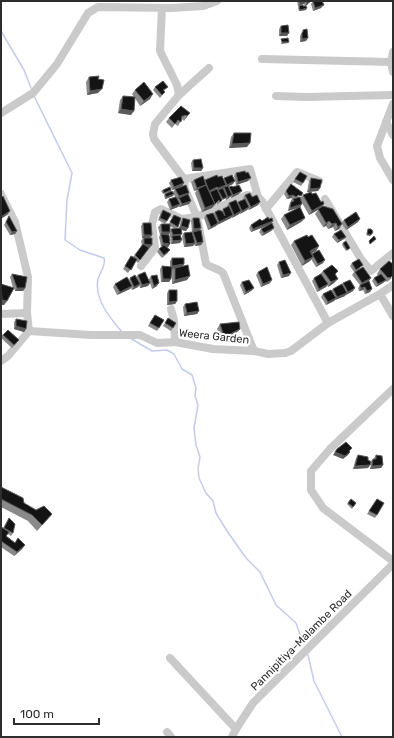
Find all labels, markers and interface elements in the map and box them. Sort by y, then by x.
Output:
street label: Weera Garden [178,326,250,347]
street label: Pannipitiya-Malambe Road [248,587,354,693]
scale bar [14,700,99,726]
text: 100 m [20,707,54,721]

